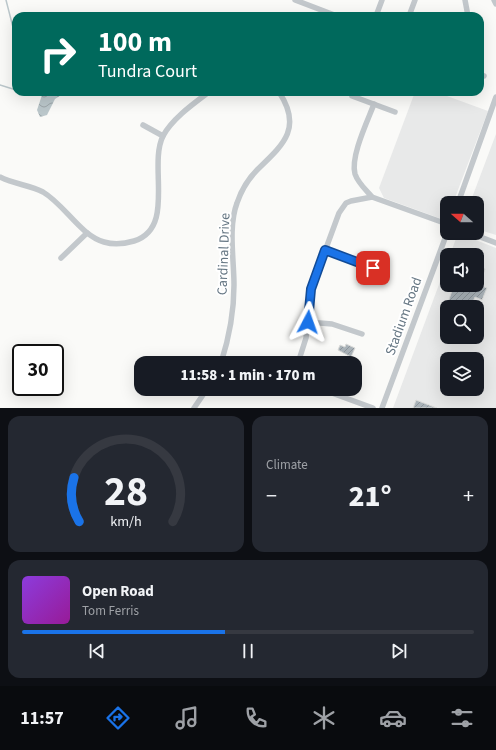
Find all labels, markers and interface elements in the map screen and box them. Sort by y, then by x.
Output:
text: 100 m [98,22,172,62]
icon: right [32,28,84,80]
text: Tundra Court [98,59,197,84]
north arrow [440,196,484,240]
map controls [440,196,484,396]
street label: Cardinal Drive [213,212,235,296]
button: sound [440,248,484,292]
pin [356,251,390,285]
icon: arrive [362,257,384,279]
street label: Stadium Road [381,274,427,358]
button: search [440,300,484,344]
position arrow [287,301,329,343]
speed limit sign: 30 [12,344,64,396]
button: layers [440,352,484,396]
text: 11:58 · 1 min · 170 m [181,365,315,386]
text: Climate [266,456,308,474]
text: 28 [104,462,148,522]
text: 21° [348,475,392,518]
text: − [266,480,277,512]
text: + [463,480,474,512]
text: km/h [110,511,142,532]
text: Open Road [82,581,154,602]
text: Tom Ferris [82,602,139,620]
icon: previous [86,640,108,662]
icon: pause [237,640,259,662]
icon: next [388,640,410,662]
icon: directions [104,704,132,732]
icon: music [173,704,201,732]
icon: phone [242,704,270,732]
icon: climate [310,704,338,732]
icon: car [379,704,407,732]
icon: filters [448,704,476,732]
text: 11:57 [20,706,64,731]

